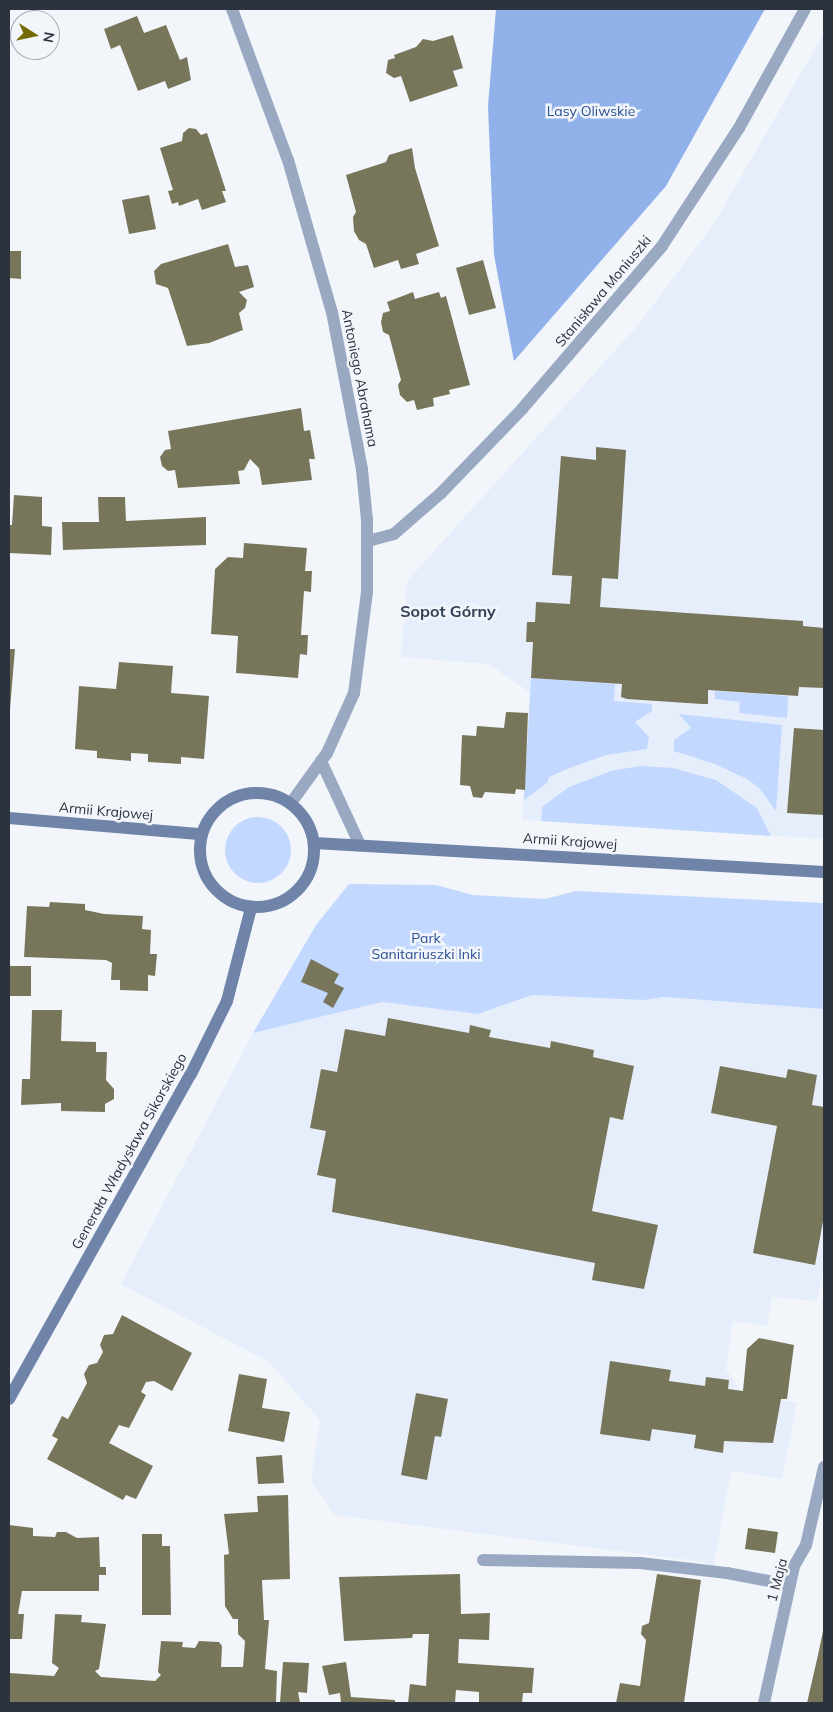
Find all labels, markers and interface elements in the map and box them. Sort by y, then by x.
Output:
north arrow [10,10,60,60]
text: N [39,31,59,44]
park label: Lasy Oliwskie [547,103,635,119]
street label: Stanisława Moniuszki [551,232,655,350]
street label: Antoniego Abrahama [338,308,382,448]
district label: Sopot Górny [400,601,496,621]
street label: Armii Krajowej [58,799,154,823]
street label: Armii Krajowej [522,829,618,853]
park label: Park Sanitariuszki Inki [371,930,481,962]
street label: Generała Władysława Sikorskiego [68,1050,190,1252]
street label: 1 Maja [763,1556,791,1604]

